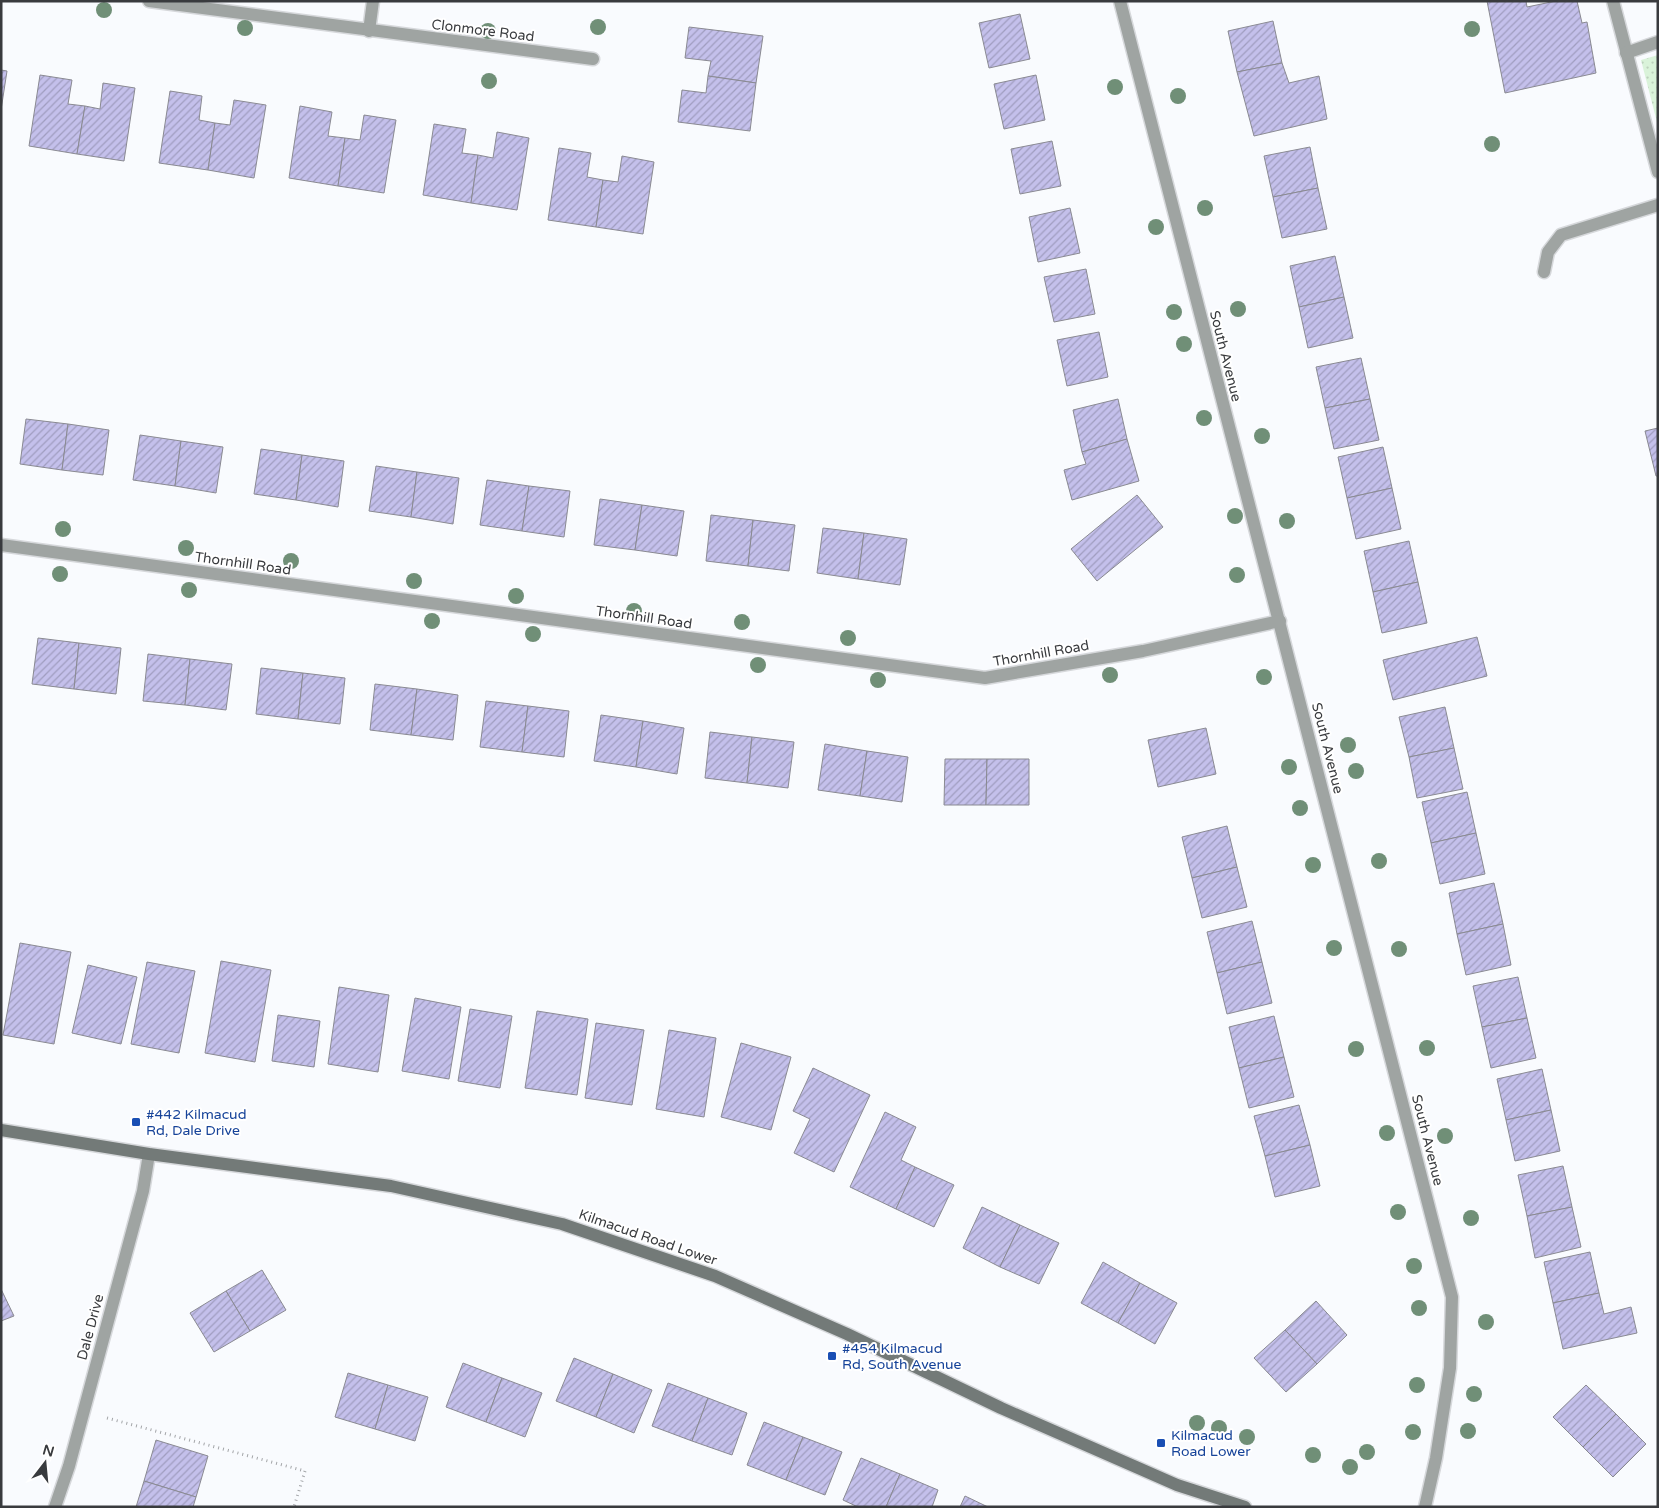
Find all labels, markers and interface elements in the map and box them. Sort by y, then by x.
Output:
street label: Clonmore Road [431,16,535,45]
street label: South Avenue [1206,309,1245,403]
street label: Thornhill Road [194,548,292,579]
street label: Thornhill Road [595,602,693,633]
street label: Thornhill Road [992,637,1090,670]
street label: South Avenue [1308,701,1347,795]
street label: South Avenue [1408,1093,1447,1187]
place label: #442 Kilmacud Rd, Dale Drive [146,1106,246,1139]
marker: #442 Kilmacud Rd, Dale Drive [130,1116,142,1128]
street label: Kilmacud Road Lower [576,1206,720,1269]
street label: Dale Drive [74,1292,107,1362]
place label: #454 Kilmacud Rd, South Avenue [842,1340,961,1373]
marker: #454 Kilmacud Rd, South Avenue [826,1350,838,1362]
place label: Kilmacud Road Lower [1171,1427,1251,1460]
marker: Kilmacud Road Lower [1155,1437,1167,1449]
north arrow [20,1438,70,1488]
text: N [41,1441,56,1461]

